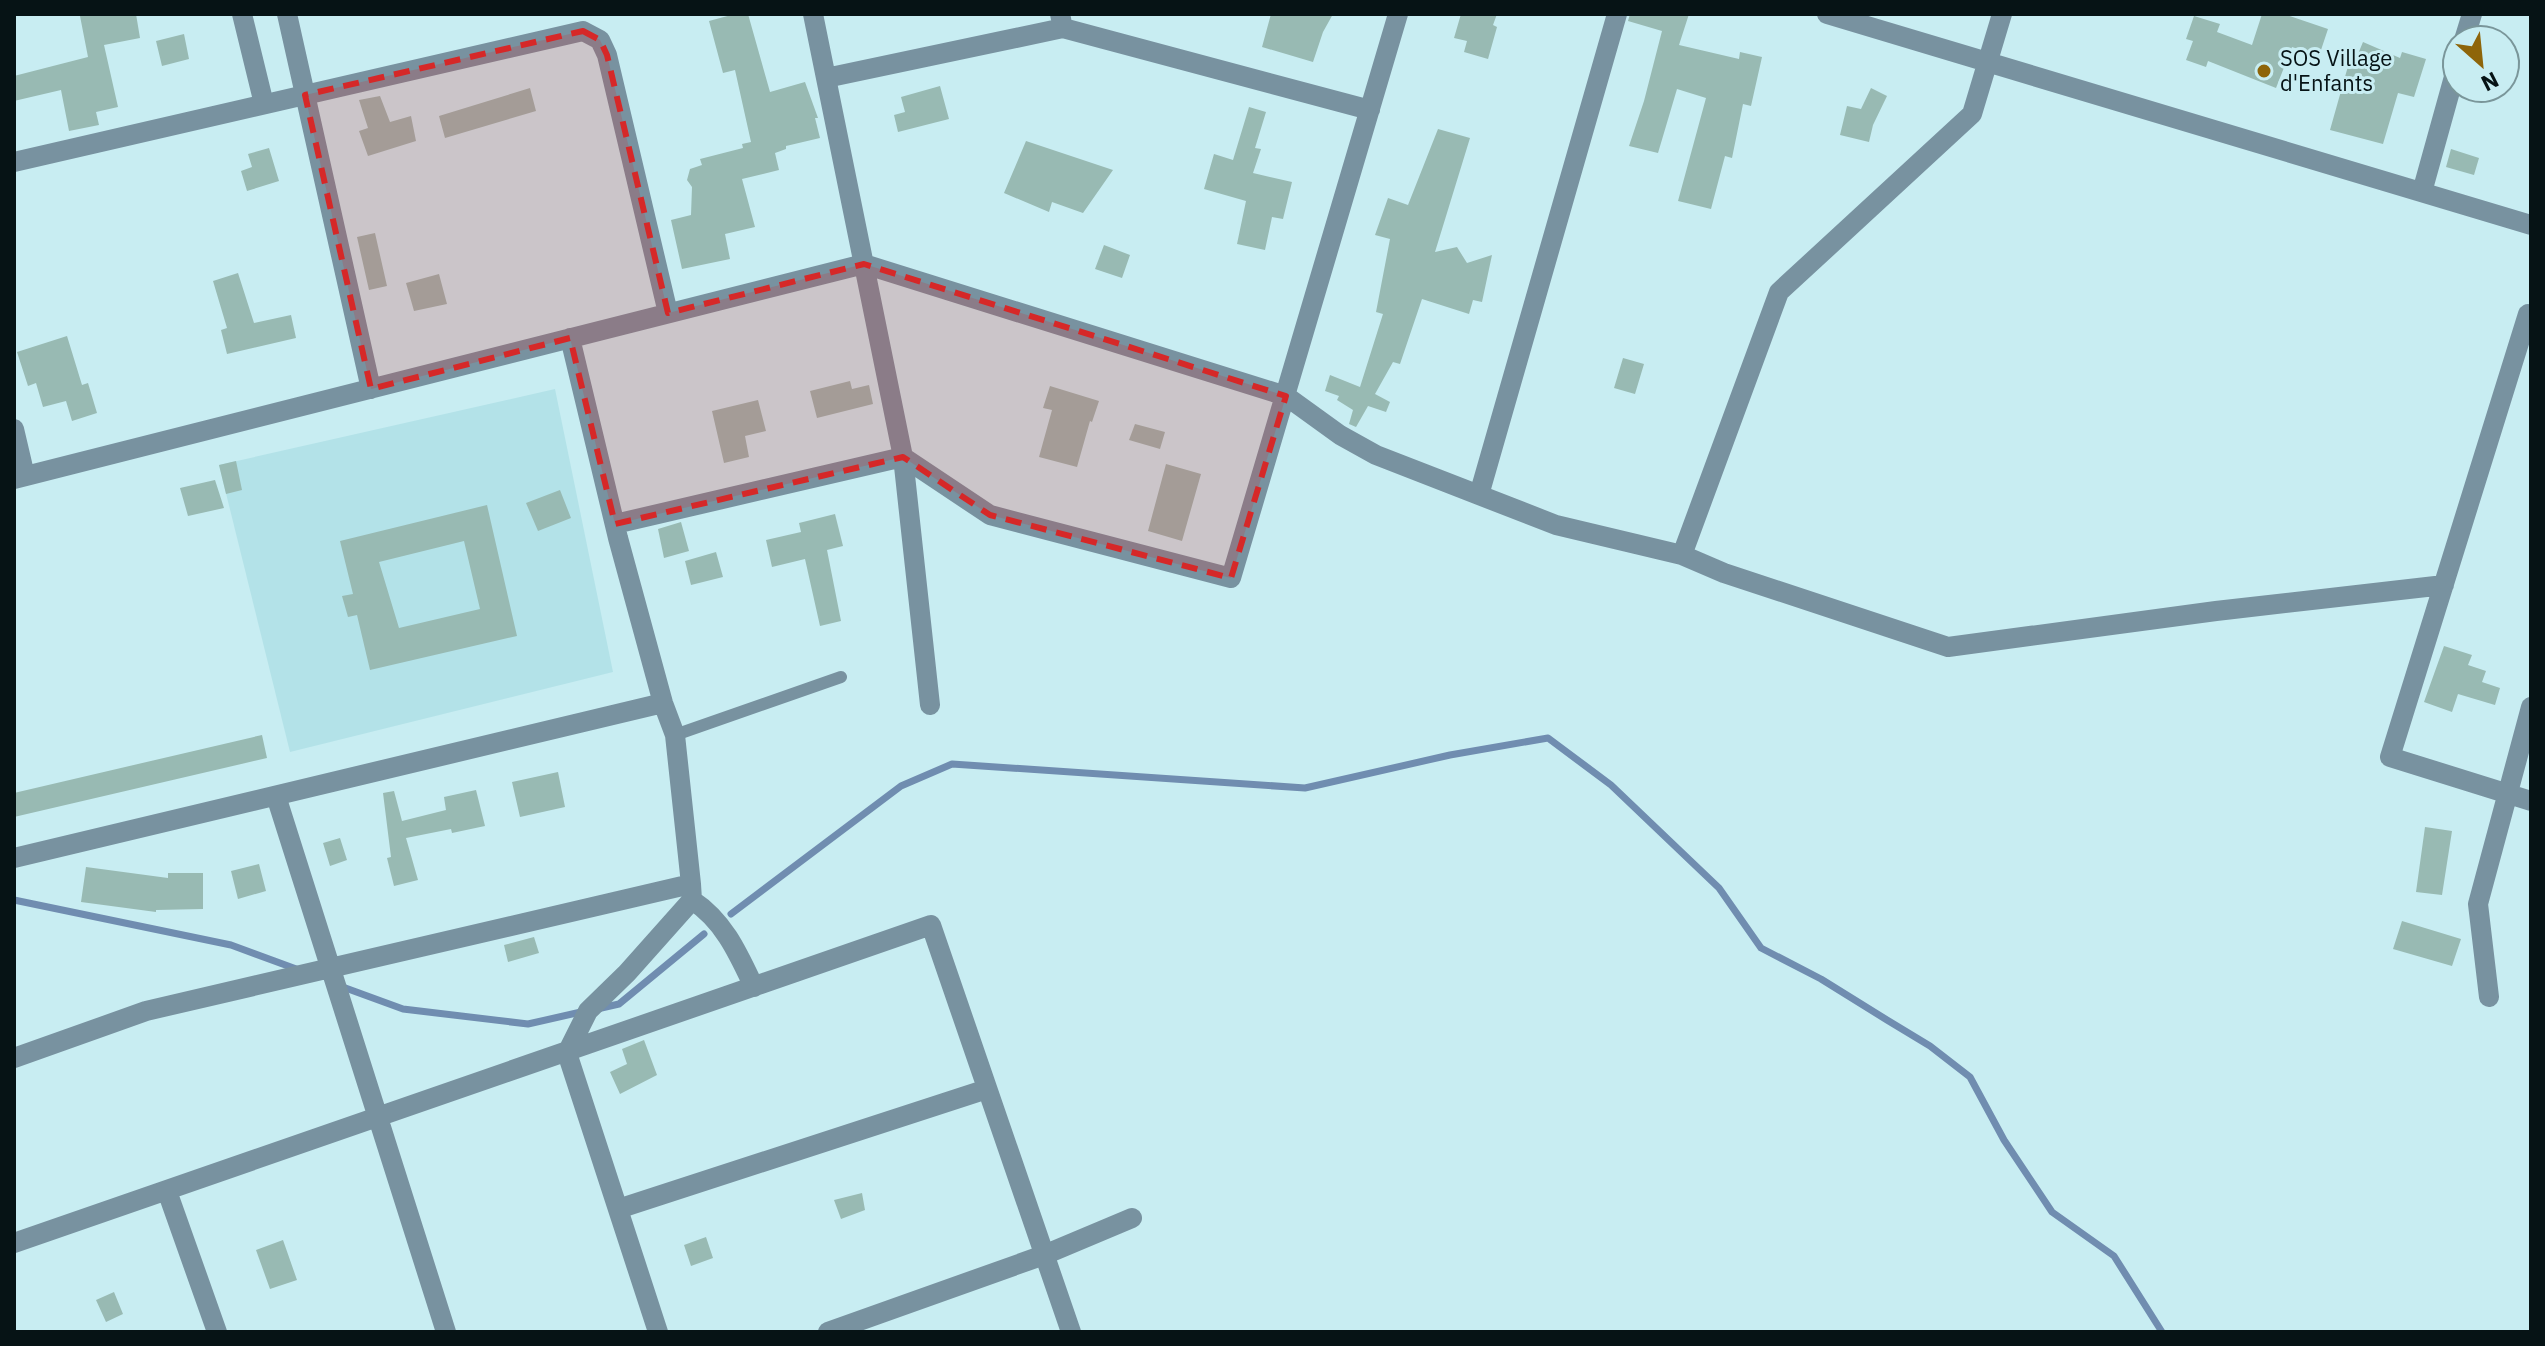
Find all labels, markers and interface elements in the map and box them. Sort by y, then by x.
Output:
north arrow [2441,24,2521,104]
place label: SOS Village d'Enfants [2280,43,2392,97]
marker: SOS Village d'Enfants [2255,62,2273,80]
text: N [2477,66,2504,99]

